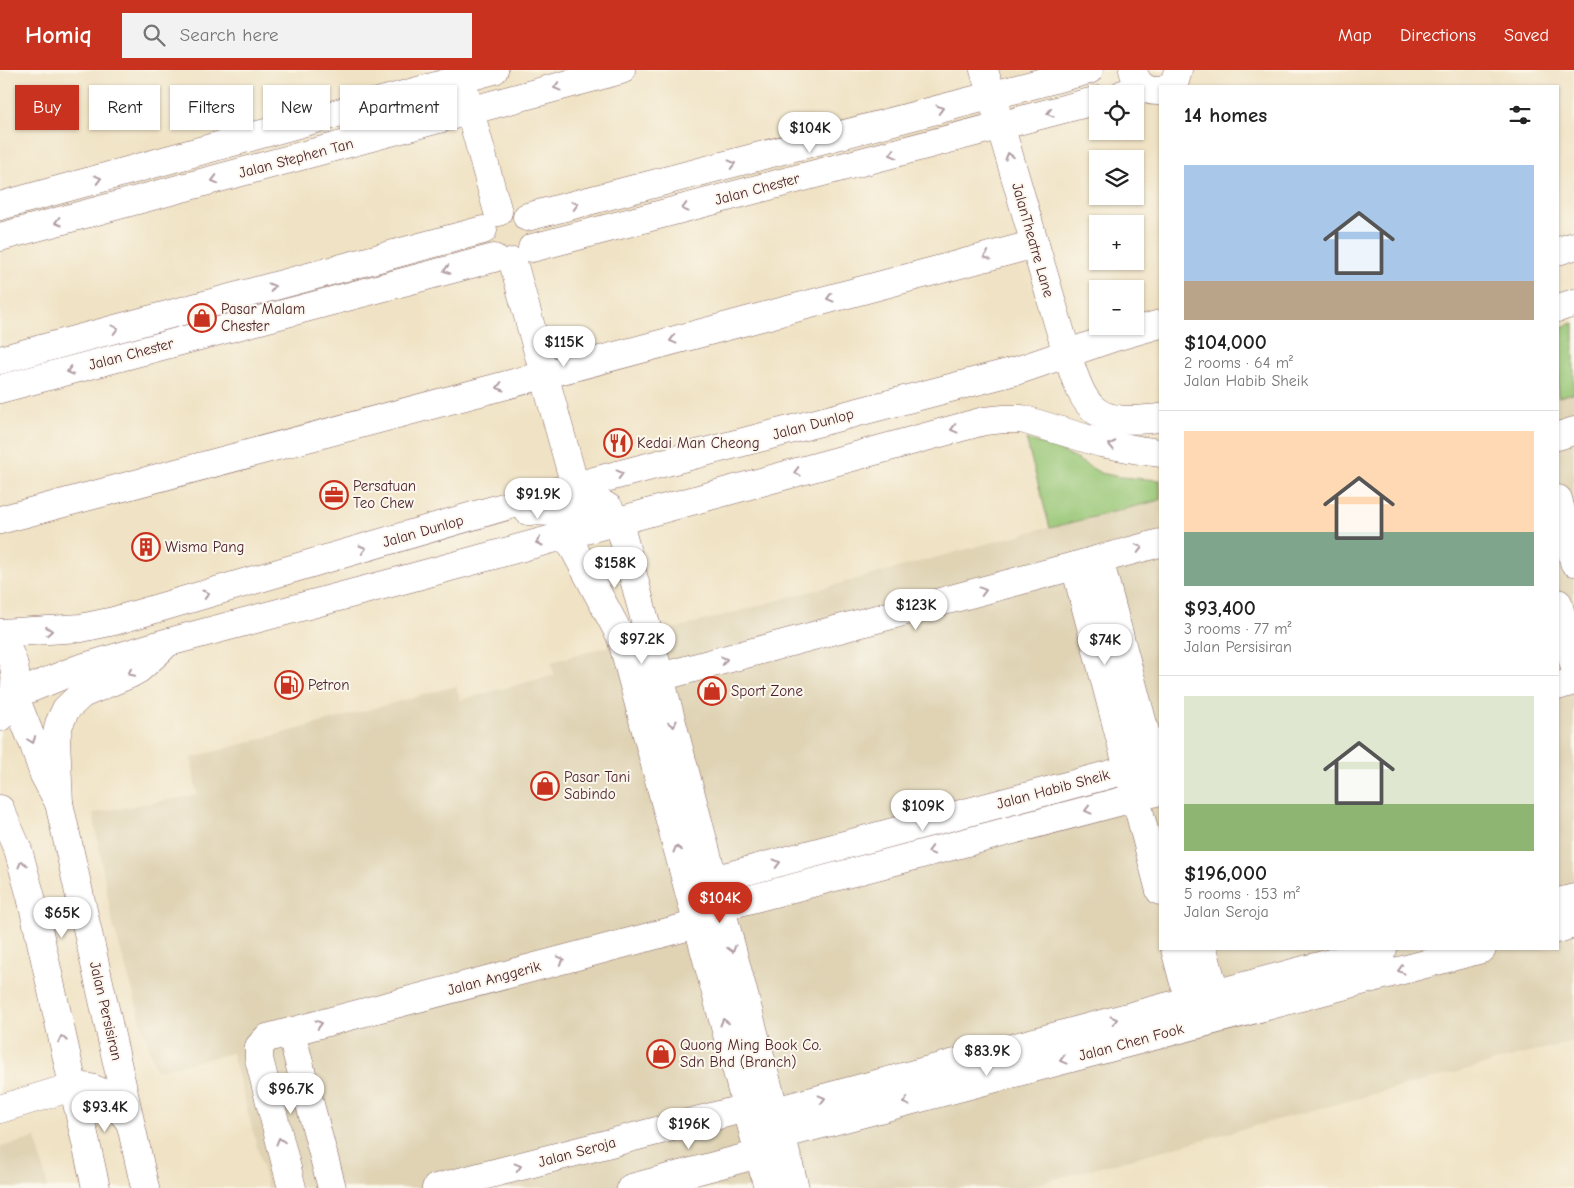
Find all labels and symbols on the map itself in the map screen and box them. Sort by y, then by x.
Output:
one-way arrow [553,81,562,92]
one-way arrow [935,105,943,115]
one-way arrow [1047,107,1055,117]
pin: $104K [775,112,845,154]
street label: Jalan Stephen Tan [237,134,355,182]
one-way arrow [890,148,898,158]
one-way arrow [1005,153,1015,161]
one-way arrow [727,159,736,170]
street label: Jalan Chester [713,169,802,209]
one-way arrow [93,174,102,185]
one-way arrow [211,174,219,184]
street label: JalanTheatre Lane [1008,181,1058,300]
one-way arrow [570,200,579,211]
one-way arrow [681,202,690,213]
one-way arrow [54,216,62,226]
one-way arrow [984,251,992,261]
one-way arrow [444,265,452,275]
one-way arrow [267,282,276,293]
one-way arrow [827,293,835,303]
place label: Pasar Malam Chester [221,300,305,335]
shop icon: Pasar Malam Chester [187,303,217,333]
one-way arrow [110,324,119,335]
pin: $115K [529,326,599,368]
street label: Jalan Chester [87,334,176,374]
one-way arrow [670,335,678,345]
one-way arrow [67,365,75,375]
one-way arrow [495,381,504,392]
street label: Jalan Dunlop [770,404,856,444]
one-way arrow [951,424,959,434]
restaurant icon: Kedai Man Cheong [603,428,633,458]
place label: Kedai Man Cheong [637,434,760,452]
one-way arrow [1107,440,1116,451]
one-way arrow [794,466,802,476]
one-way arrow [615,470,623,480]
place label: Persatuan Teo Chew [353,477,416,512]
pin: $91.9K [497,478,579,520]
office icon: Persatuan Teo Chew [319,480,349,510]
street label: Jalan Dunlop [380,511,466,551]
building icon: Wisma Pang [131,532,161,562]
one-way arrow [536,536,544,546]
place label: Wisma Pang [165,538,245,556]
one-way arrow [1135,543,1144,554]
one-way arrow [358,544,366,554]
pin: $158K [580,546,650,589]
one-way arrow [978,586,986,596]
pin: $123K [881,588,951,631]
one-way arrow [202,589,210,599]
pin: $97.2K [601,622,683,665]
pin: $74K [1075,624,1135,666]
one-way arrow [45,625,53,636]
one-way arrow [720,655,729,666]
one-way arrow [128,667,137,677]
fuel station icon: Petron [274,670,304,700]
place label: Petron [308,676,350,694]
shop icon: Sport Zone [697,676,727,706]
place label: Sport Zone [731,682,803,700]
one-way arrow [667,720,677,728]
one-way arrow [26,735,36,744]
street label: Jalan Habib Sheik [994,765,1112,813]
place label: Pasar Tani Sabindo [564,768,630,803]
shop icon: Pasar Tani Sabindo [530,771,560,801]
pin: $109K [888,790,958,832]
one-way arrow [1084,804,1093,815]
one-way arrow [673,845,683,853]
one-way arrow [928,846,936,856]
one-way arrow [773,858,782,869]
one-way arrow [17,860,27,869]
pin: $104K [685,882,755,924]
pin: $65K [32,896,92,939]
one-way arrow [726,945,737,954]
one-way arrow [556,955,565,966]
street label: Jalan Anggerik [445,957,543,999]
street label: Jalan Persisiran [86,960,126,1062]
one-way arrow [1397,964,1406,975]
one-way arrow [1109,1016,1117,1026]
one-way arrow [719,1018,730,1027]
street label: Jalan Chen Fook [1077,1019,1186,1065]
one-way arrow [315,1020,323,1030]
pin: $83.9K [946,1034,1028,1077]
one-way arrow [57,1035,68,1044]
place label: Quong Ming Book Co. Sdn Bhd (Branch) [680,1036,821,1071]
shop icon: Quong Ming Book Co. Sdn Bhd (Branch) [646,1039,676,1069]
one-way arrow [1059,1054,1068,1065]
pin: $96.7K [250,1072,332,1115]
pin: $93.4K [64,1090,146,1133]
one-way arrow [817,1094,826,1105]
one-way arrow [902,1096,911,1106]
pin: $196K [654,1108,724,1150]
street label: Jalan Seroja [536,1133,618,1171]
one-way arrow [275,1136,286,1145]
one-way arrow [513,1162,522,1173]

